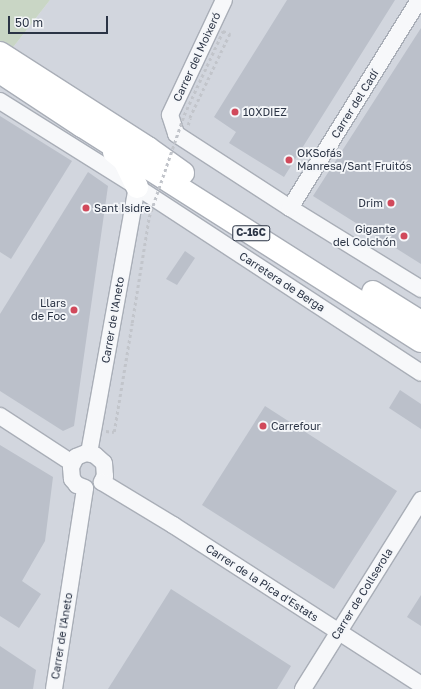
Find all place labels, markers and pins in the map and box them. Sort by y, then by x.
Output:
place label: 10XDIEZ [243,105,287,119]
marker: 10XDIEZ [230,107,240,117]
place label: OKSofás Manresa/Sant Fruitós [297,147,412,173]
marker: OKSofás Manresa/Sant Fruitós [284,155,294,165]
place label: Drim [358,196,383,210]
marker: Drim [386,198,396,208]
place label: Sant Isidre [94,201,151,215]
marker: Sant Isidre [81,203,91,213]
place label: Gigante del Colchón [333,223,396,249]
marker: Gigante del Colchón [399,231,409,241]
place label: Llars de Foc [31,297,66,323]
marker: Llars de Foc [69,305,79,315]
place label: Carrefour [271,419,321,433]
marker: Carrefour [258,421,268,431]

